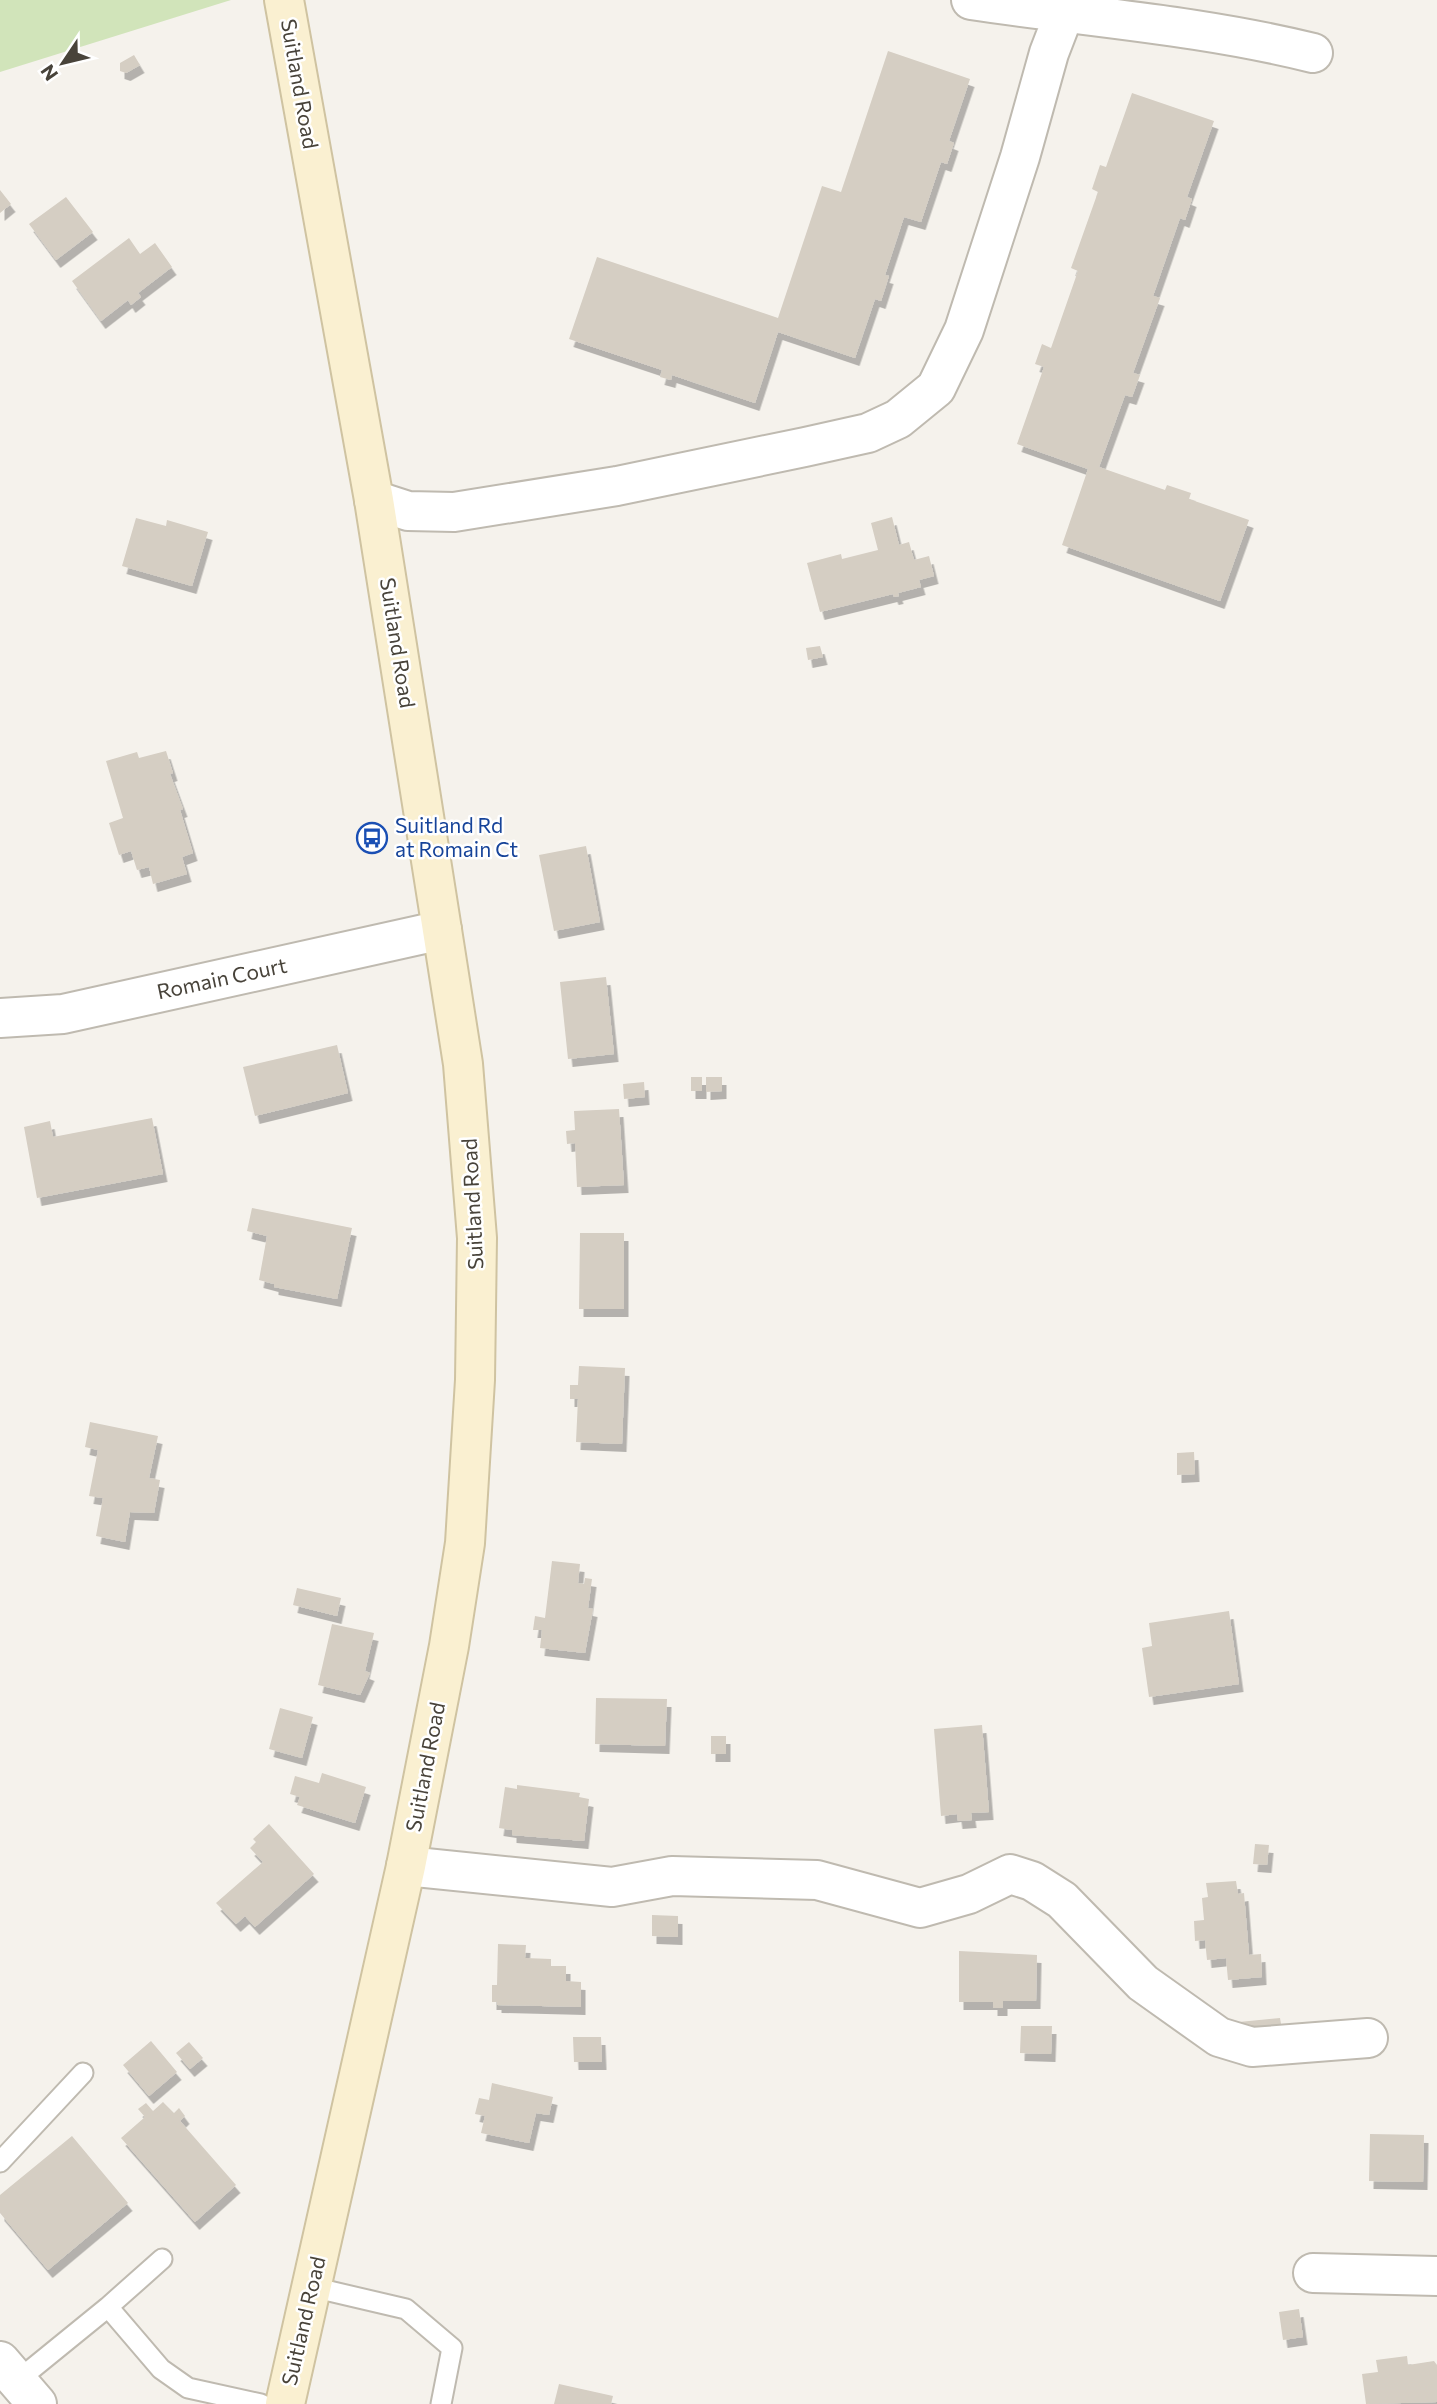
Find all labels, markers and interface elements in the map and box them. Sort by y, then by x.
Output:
street label: Suitland Road [277,17,324,151]
north arrow [28,28,98,98]
text: N [35,61,62,85]
street label: Suitland Road [376,576,421,710]
place label: Suitland Rd at Romain Ct [395,812,518,861]
bus stop icon: Suitland Rd at Romain Ct [355,821,389,855]
street label: Romain Court [154,952,289,1004]
street label: Suitland Road [456,1138,487,1270]
street label: Suitland Road [400,1700,449,1834]
street label: Suitland Road [276,2254,330,2388]

